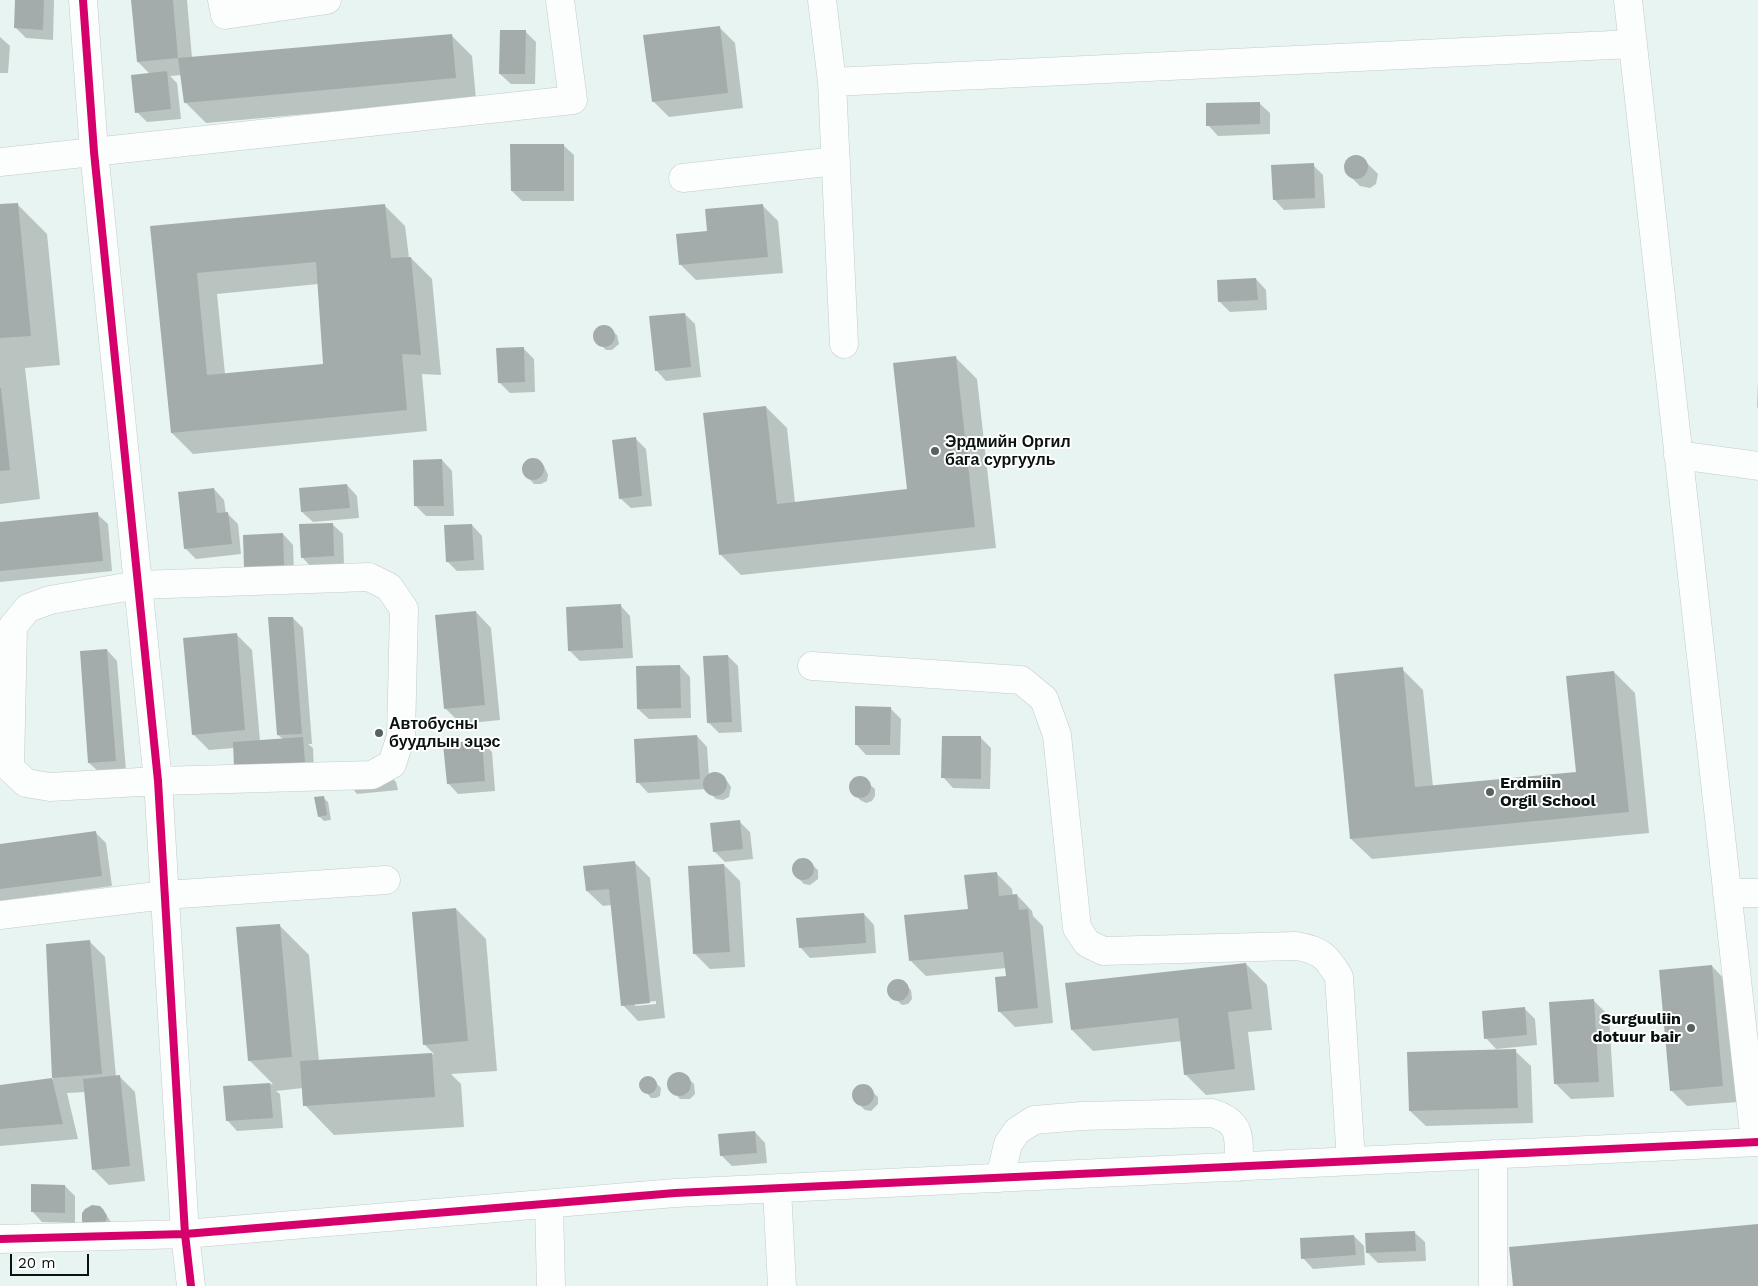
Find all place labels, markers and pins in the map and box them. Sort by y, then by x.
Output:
place label: Эрдмийн Оргил бага сургууль [945,432,1071,470]
marker: Эрдмийн Оргил бага сургууль [929,445,941,457]
place label: Автобусны буудлын эцэс [389,714,500,752]
marker: Автобусны буудлын эцэс [373,727,385,739]
place label: Erdmiin Orgil School [1500,773,1596,811]
marker: Erdmiin Orgil School [1484,786,1496,798]
place label: Surguuliin dotuur bair [1592,1009,1681,1047]
marker: Surguuliin dotuur bair [1685,1022,1697,1034]

